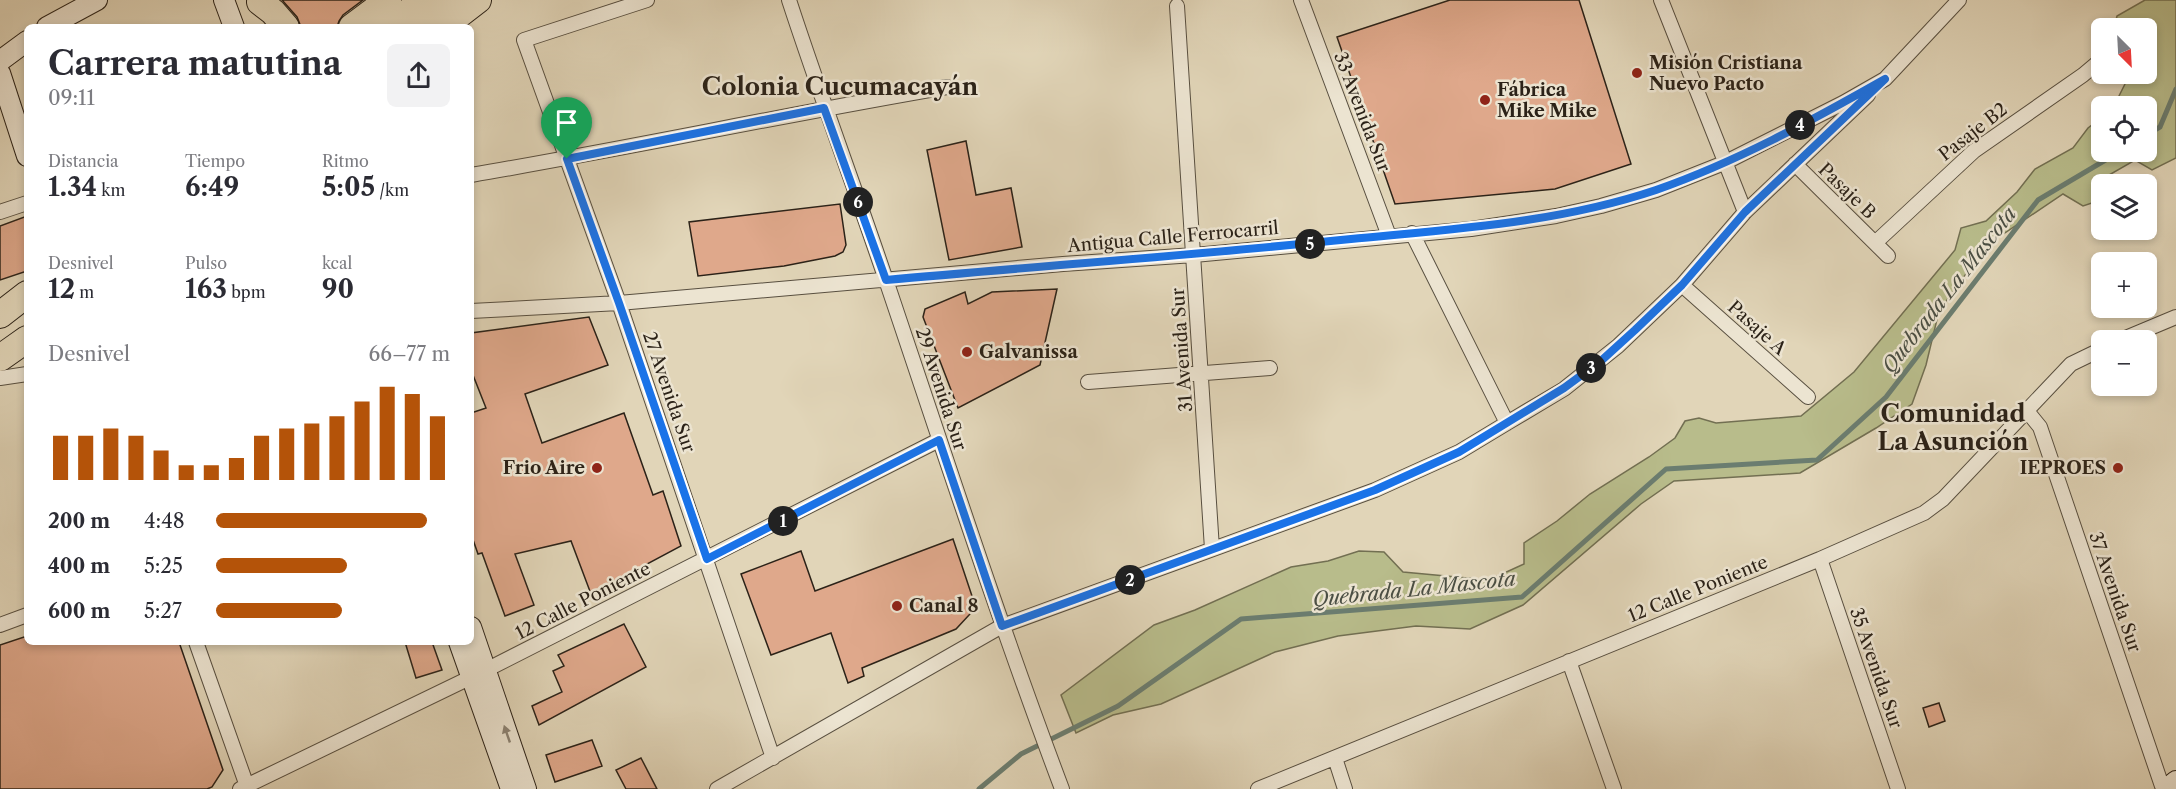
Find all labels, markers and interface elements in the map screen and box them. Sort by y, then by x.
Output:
north arrow [2091,18,2157,84]
map controls [2091,18,2157,396]
text: Carrera matutina [48,43,342,84]
button: share [387,44,450,107]
street label: 33 Avenida Sur [1329,49,1395,175]
place label: Misión Cristiana Nuevo Pacto [1649,52,1803,95]
marker: Misión Cristiana Nuevo Pacto [1630,66,1644,80]
district label: Colonia Cucumacayán [702,72,979,101]
place label: Fábrica Mike Mike [1497,79,1597,122]
text: 09:11 [48,86,95,110]
marker: Fábrica Mike Mike [1478,93,1492,107]
button: locate [2091,96,2157,162]
pin [541,97,592,159]
street label: Pasaje B2 [1934,98,2012,166]
icon: arrive [550,106,583,139]
pin: 4 [1785,110,1815,140]
text: 4 [1795,115,1805,135]
text: Distancia [48,151,119,171]
text: Tiempo [185,151,245,171]
text: Ritmo [322,151,369,171]
street label: Pasaje B [1814,158,1880,224]
text: 1.34 [48,171,97,203]
text: 6:49 [185,171,239,203]
text: 5:05 [322,171,375,203]
button: layers [2091,174,2157,240]
text: km [97,180,125,200]
text: /km [375,180,409,200]
pin: 6 [843,187,873,217]
text: 6 [853,192,863,212]
water label: Quebrada La Mascota [1877,202,2021,378]
street label: Antigua Calle Ferrocarril [1065,217,1280,257]
pin: 5 [1295,229,1325,259]
text: 5 [1306,234,1314,254]
button: + [2091,252,2157,318]
text: Desnivel [48,253,114,273]
text: Pulso [185,253,227,273]
text: kcal [322,253,352,273]
text: 12 [48,273,75,305]
text: 163 [185,273,227,305]
text: 90 [322,273,354,305]
text: m [75,282,94,302]
text: bpm [227,282,266,302]
street label: 31 Avenida Sur [1167,287,1197,413]
street label: Pasaje A [1723,296,1791,360]
street label: 29 Avenida Sur [911,325,971,454]
street label: 27 Avenida Sur [638,329,700,456]
button: − [2091,330,2157,396]
place label: Galvanissa [979,341,1078,363]
text: Desnivel [48,342,130,366]
text: 66–77 m [369,342,450,366]
marker: Galvanissa [960,345,974,359]
pin: 3 [1576,353,1606,383]
text: 3 [1586,358,1596,378]
district label: Comunidad La Asunción [1878,399,2029,456]
place label: Frio Aire [503,457,585,479]
place label: IEPROES [2020,457,2106,479]
marker: Frio Aire [590,461,604,475]
marker: IEPROES [2111,461,2125,475]
pin: 1 [768,506,798,536]
text: 200 m [48,509,110,533]
text: 4:48 [144,509,185,533]
text: 1 [779,511,787,531]
street label: 37 Avenida Sur [2084,529,2146,655]
street label: 12 Calle Poniente [1625,551,1771,627]
text: 400 m [48,554,110,578]
text: 5:25 [144,554,183,578]
street label: 12 Calle Poniente [512,557,654,645]
pin: 2 [1115,565,1145,595]
water label: Quebrada La Mascota [1311,566,1517,612]
text: 2 [1125,570,1135,590]
place label: Canal 8 [909,595,979,617]
text: 600 m [48,599,110,623]
text: 5:27 [144,599,182,623]
marker: Canal 8 [890,599,904,613]
street label: 35 Avenida Sur [1845,605,1907,732]
one-way arrow [502,725,512,743]

